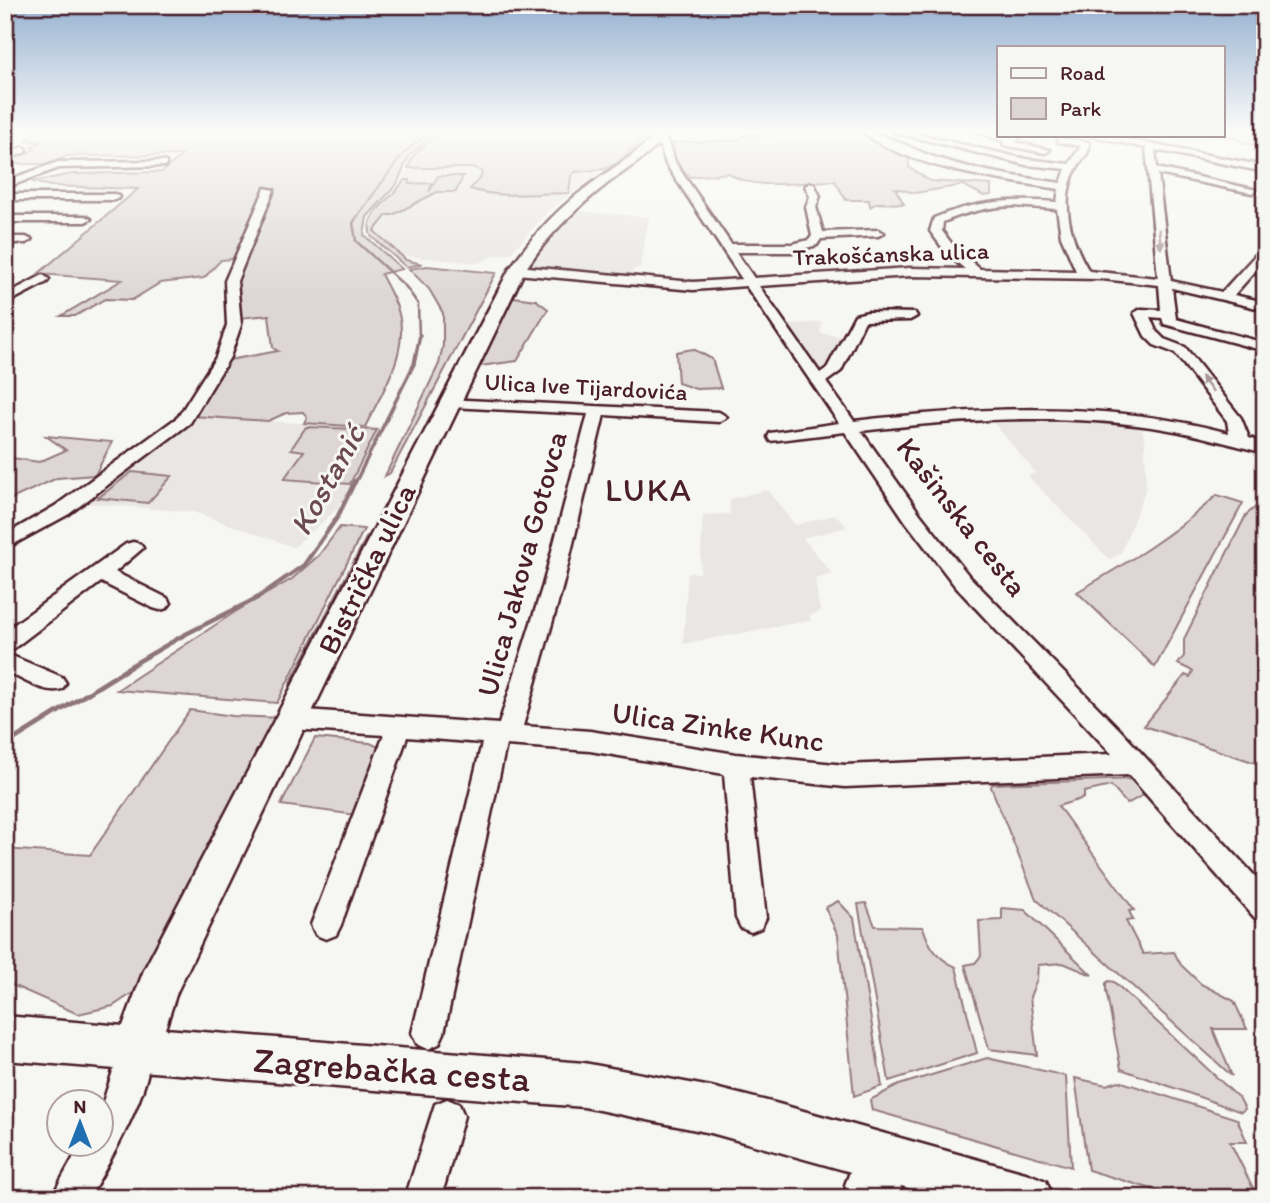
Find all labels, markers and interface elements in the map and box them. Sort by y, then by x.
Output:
legend [997,46,1224,136]
text: Road [1060,60,1106,85]
text: Park [1060,96,1102,121]
one-way arrow [1154,228,1165,250]
street label: Trakošćanska ulica [792,236,990,271]
street label: Ulica Ive Tijardovića [484,367,688,406]
one-way arrow [1201,375,1215,393]
water label: Kostanić [281,416,374,542]
street label: Ulica Jakova Gotovca [468,427,575,701]
street label: Kašinska cesta [889,430,1036,604]
district label: LUKA [605,470,693,509]
street label: Bistrička ulica [309,477,424,660]
street label: Ulica Zinke Kunc [609,693,827,760]
street label: Zagrebačka cesta [252,1037,532,1101]
north arrow [46,1088,116,1158]
text: N [74,1095,86,1118]

